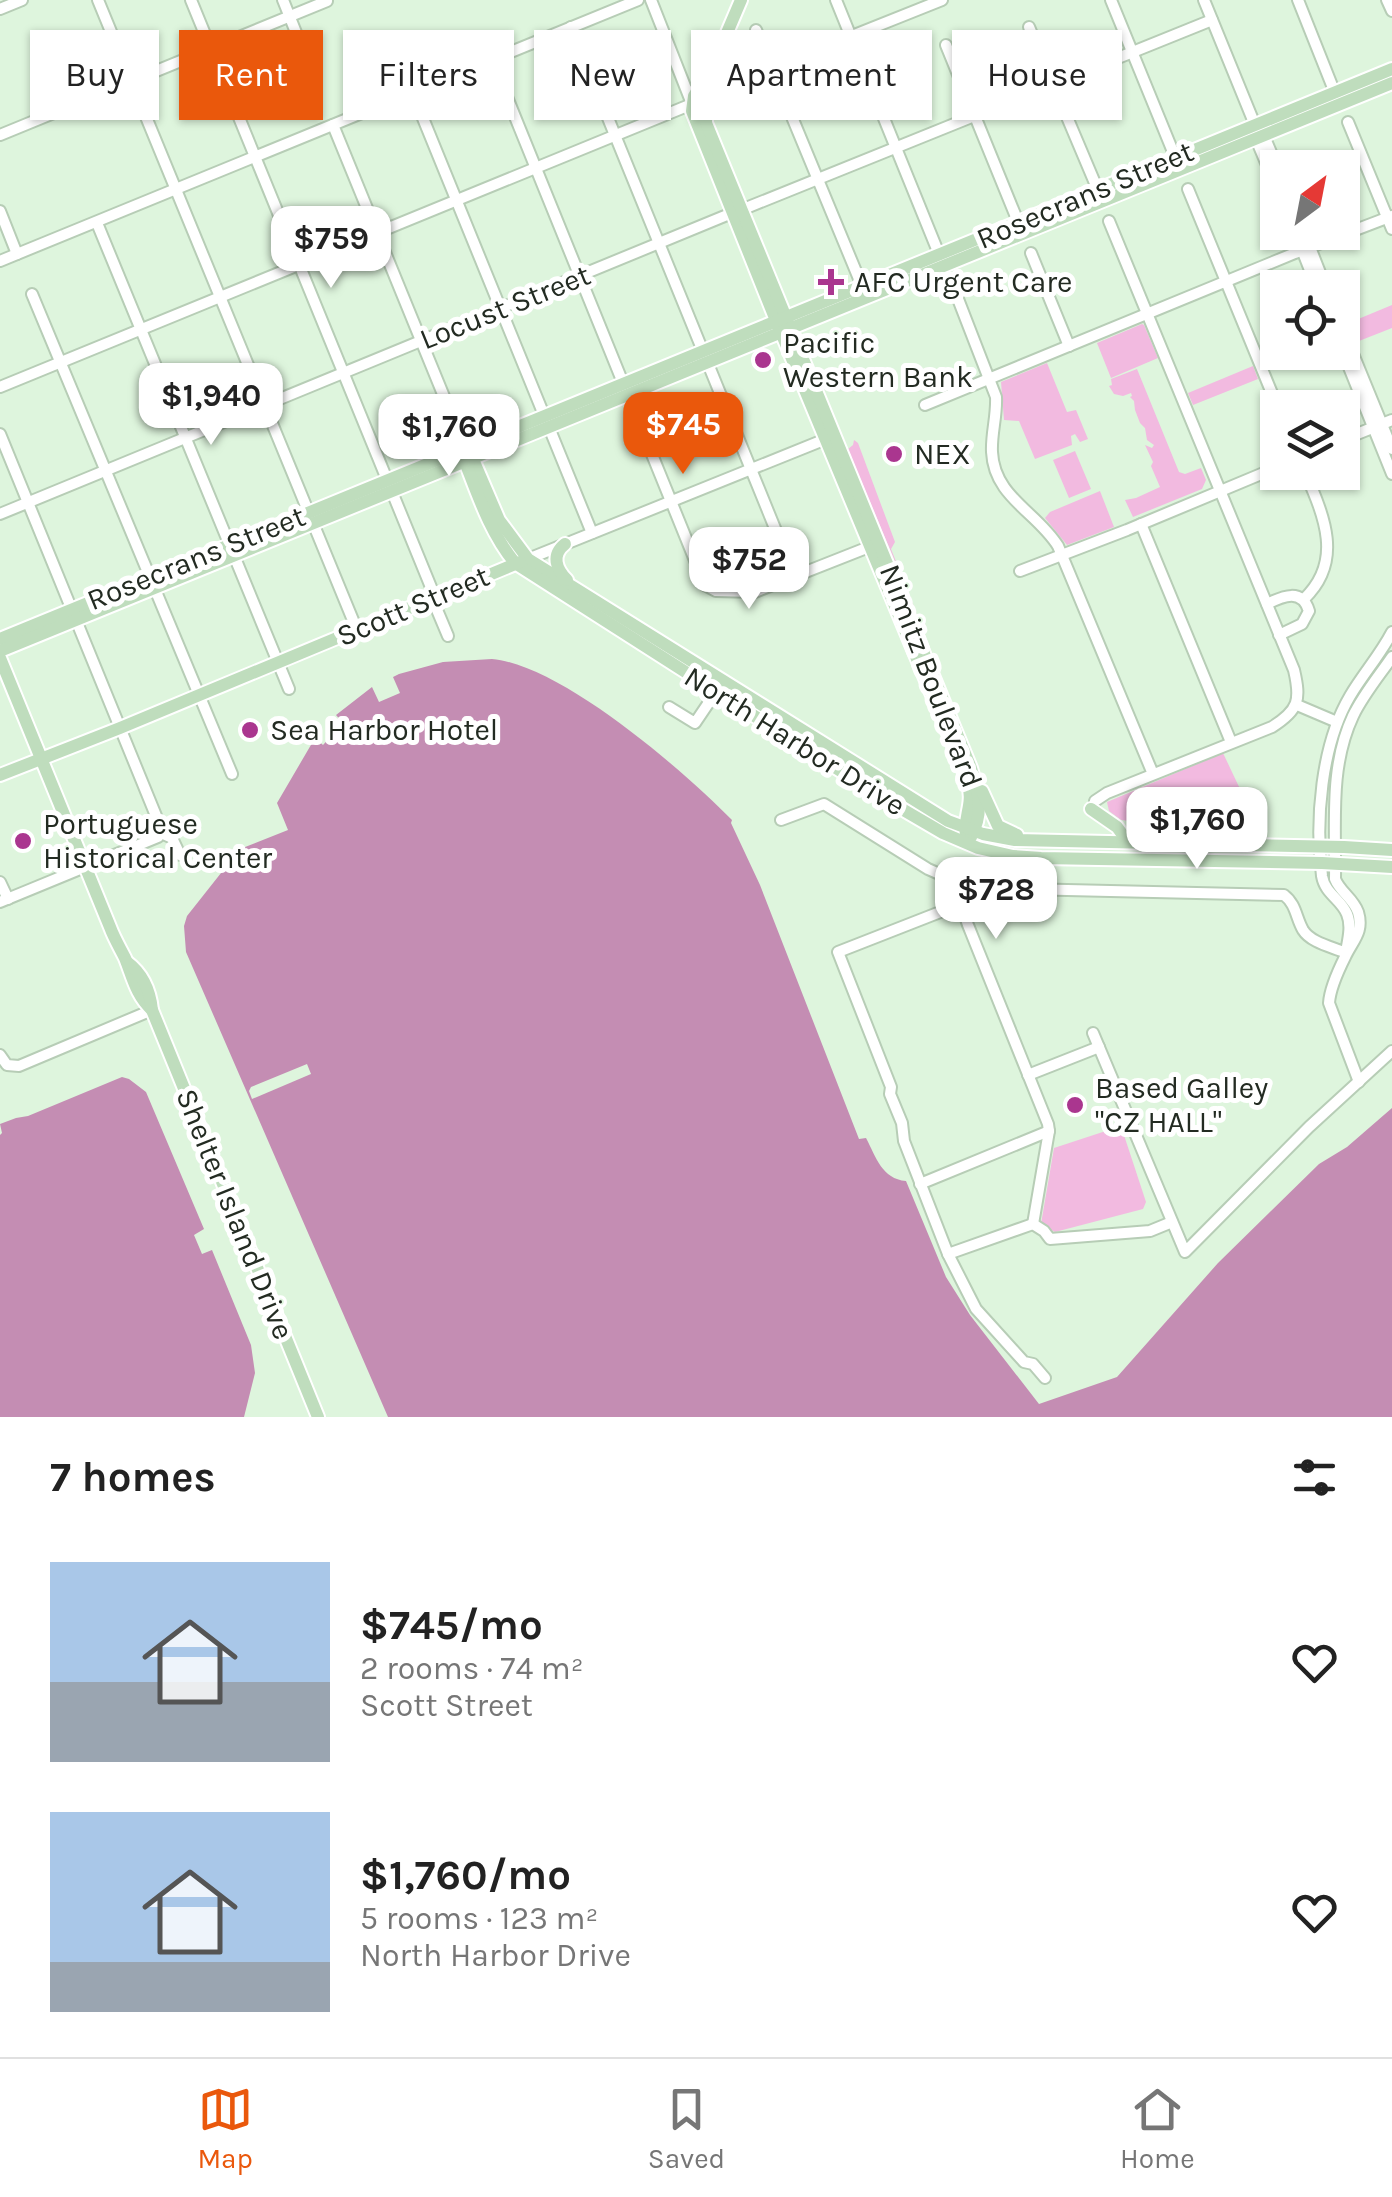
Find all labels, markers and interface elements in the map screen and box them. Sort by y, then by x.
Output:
chip: Buy [30,30,159,120]
chip: Rent [179,30,323,120]
chip: Filters [343,30,514,120]
chip: New [534,30,671,120]
chip: Apartment [691,30,932,120]
chip: House [952,30,1122,120]
street label: Rosecrans Street [971,133,1199,257]
north arrow [1260,150,1360,250]
map controls [1260,150,1360,490]
pin: $759 [272,206,390,291]
text: $759 [293,220,369,257]
street label: Locust Street [415,256,595,358]
place label: AFC Urgent Care [854,264,1072,300]
marker: AFC Urgent Care [818,269,844,295]
button: locate [1260,270,1360,370]
place label: Pacific Western Bank [783,325,973,395]
marker: Pacific Western Bank [752,349,774,371]
pin: $1,940 [130,363,292,448]
text: $1,940 [161,377,261,414]
button: layers [1260,390,1360,490]
pin: $745 [624,392,742,477]
pin: $1,760 [368,394,530,479]
text: $745 [645,406,721,443]
text: $1,760 [400,408,498,445]
place label: NEX [914,436,971,472]
marker: NEX [883,443,905,465]
street label: Rosecrans Street [82,498,310,618]
pin: $752 [690,527,808,612]
text: $752 [711,541,787,578]
street label: Scott Street [331,558,495,654]
street label: Nimitz Boulevard [872,559,990,793]
street label: North Harbor Drive [678,658,912,824]
place label: Sea Harbor Hotel [270,712,498,748]
marker: Sea Harbor Hotel [239,719,261,741]
pin: $1,760 [1116,787,1278,872]
text: $1,760 [1148,801,1246,838]
place label: Portuguese Historical Center [43,806,272,876]
marker: Portuguese Historical Center [12,830,34,852]
pin: $728 [937,857,1055,942]
text: $728 [957,871,1035,908]
place label: Based Galley "CZ HALL" [1095,1070,1268,1140]
street label: Shelter Island Drive [168,1084,302,1344]
marker: Based Galley "CZ HALL" [1064,1094,1086,1116]
icon: filters [1287,1450,1342,1505]
text: 7 homes [50,1452,216,1502]
text: $745/mo [360,1600,543,1650]
icon: home [130,1602,250,1722]
icon: heart [1287,1635,1342,1690]
text: 2 rooms · 74 m² [360,1650,584,1687]
text: Scott Street [360,1687,533,1724]
text: $1,760/mo [360,1850,571,1900]
icon: home [130,1852,250,1972]
icon: heart [1287,1885,1342,1940]
text: 5 rooms · 123 m² [360,1900,598,1937]
text: North Harbor Drive [360,1937,631,1974]
tab: Map [197,2082,253,2175]
tab: Saved [648,2082,725,2175]
tab: Home [1120,2082,1195,2175]

